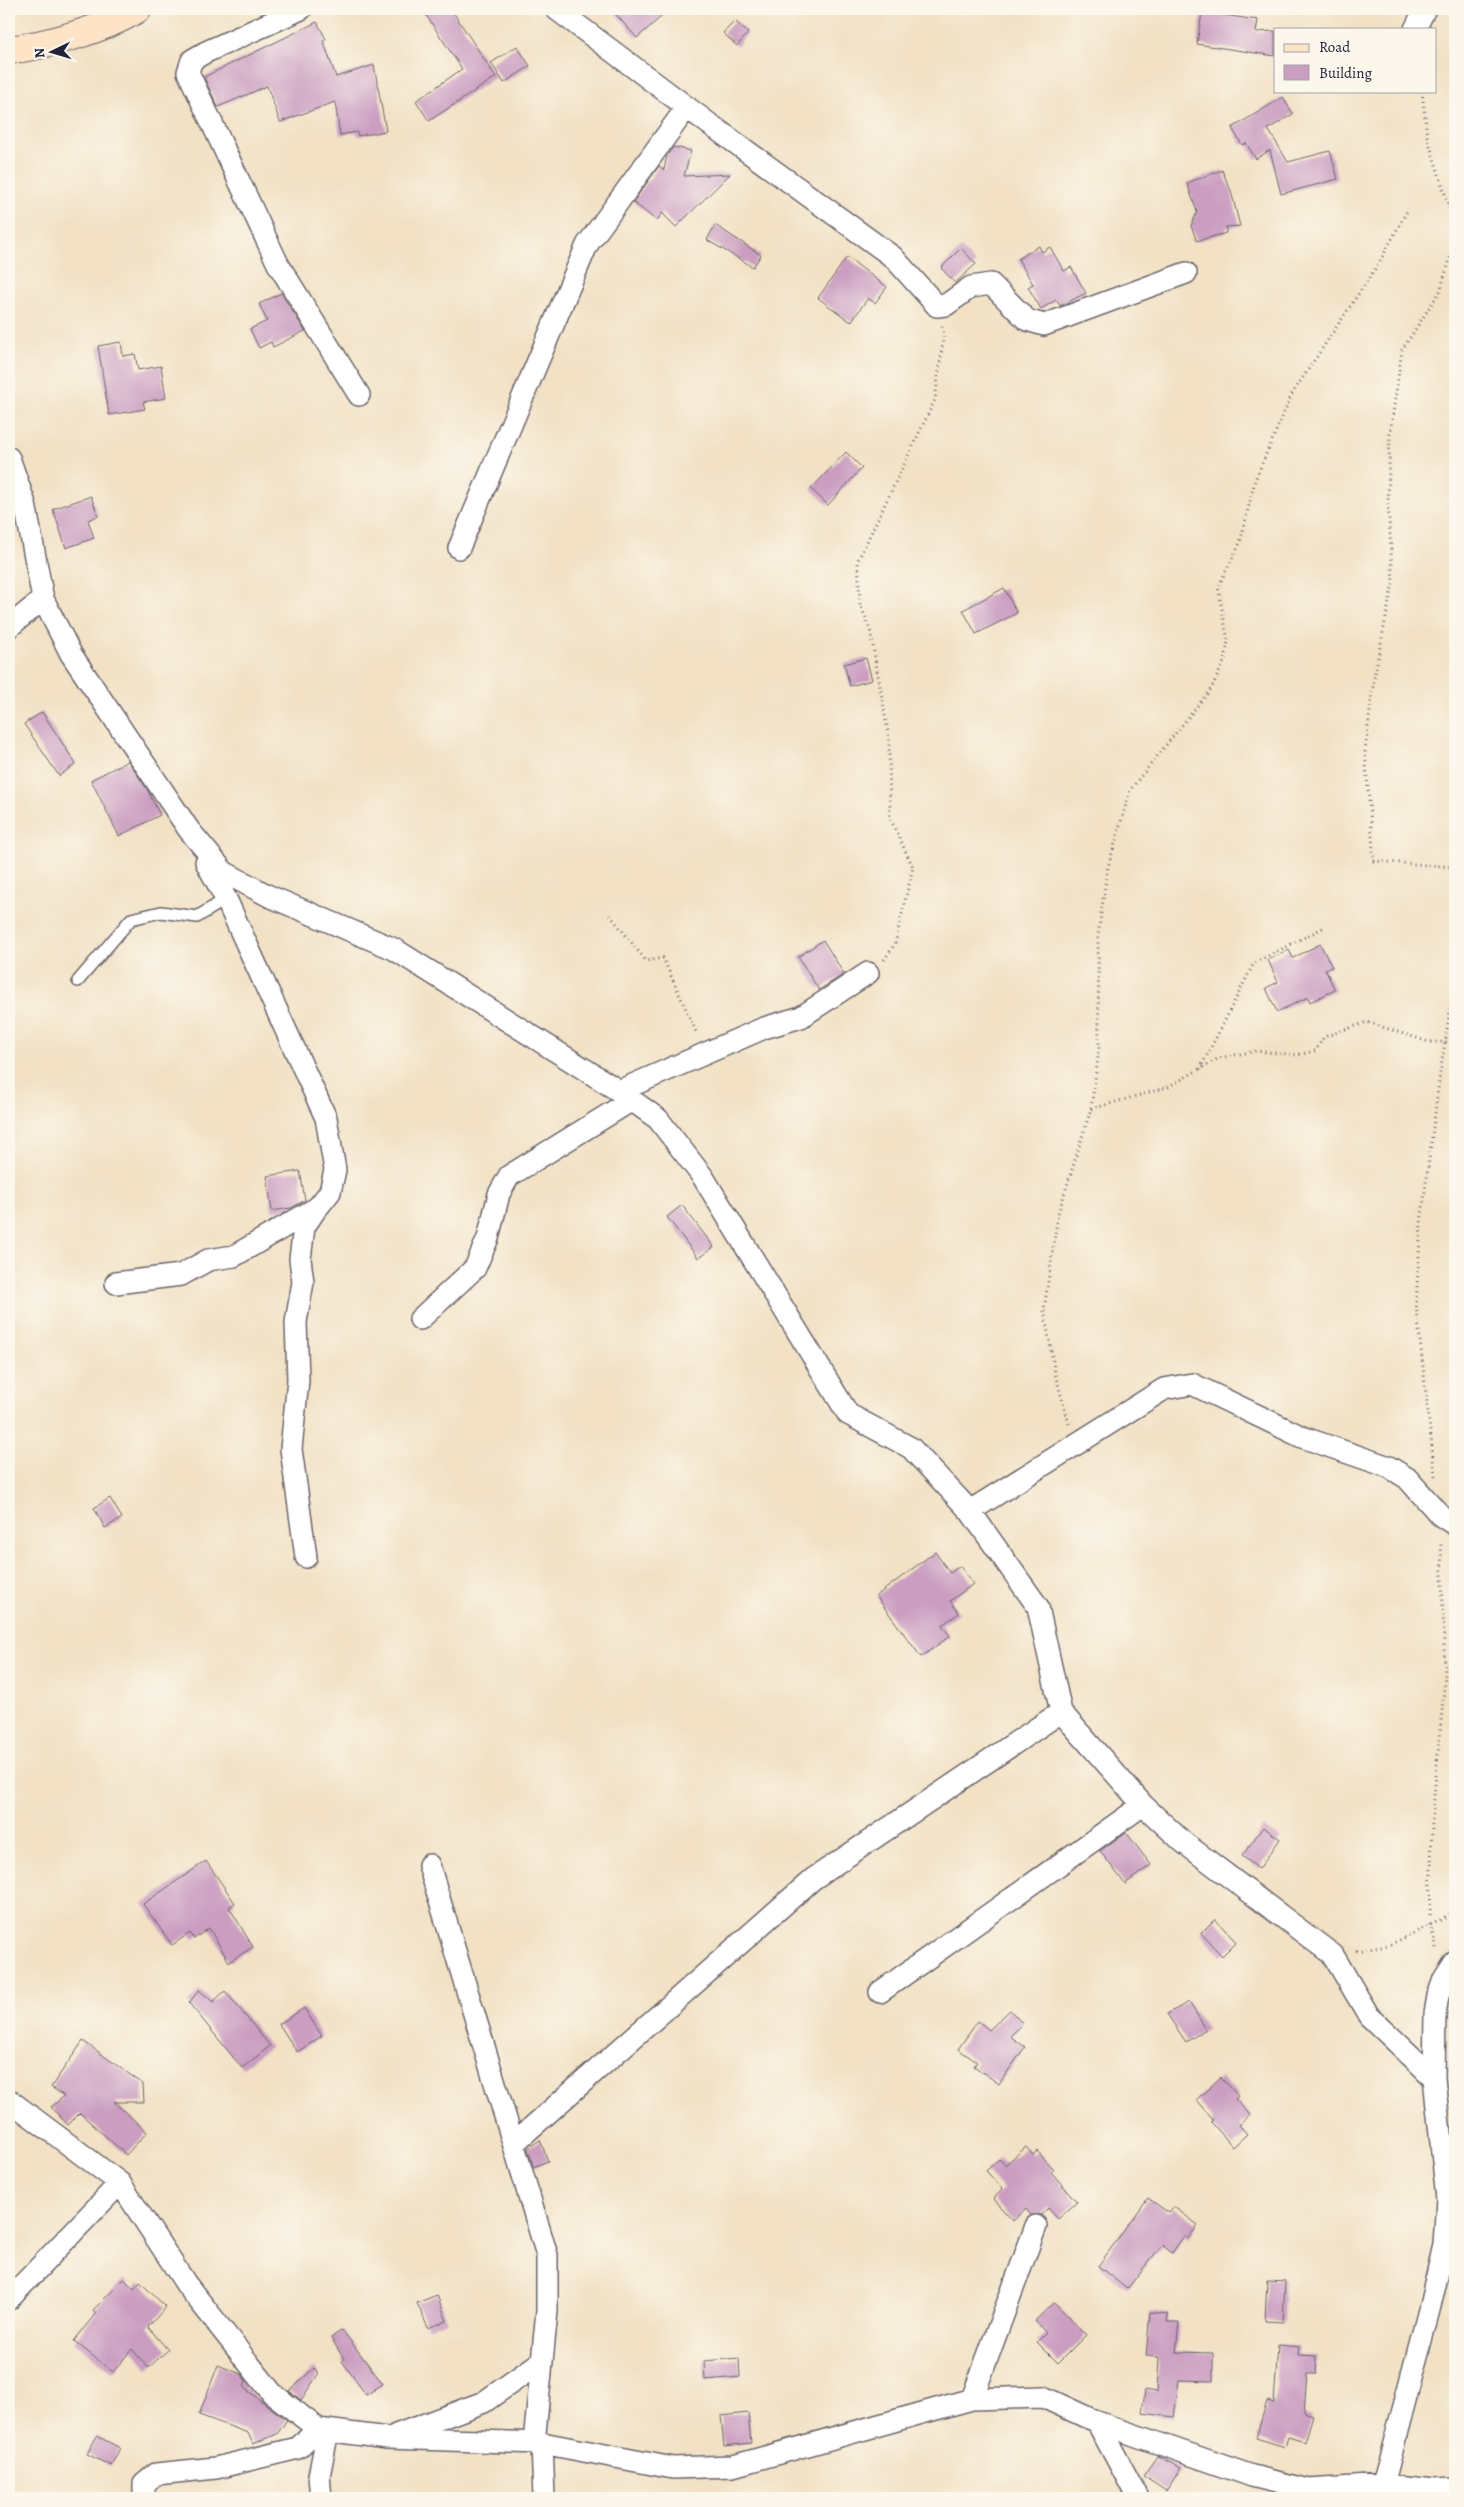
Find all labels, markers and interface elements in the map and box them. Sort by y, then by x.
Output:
north arrow [28,28,78,78]
legend [1274,28,1436,92]
text: Road [1319,37,1351,57]
text: N [30,47,49,59]
text: Building [1319,63,1372,83]

